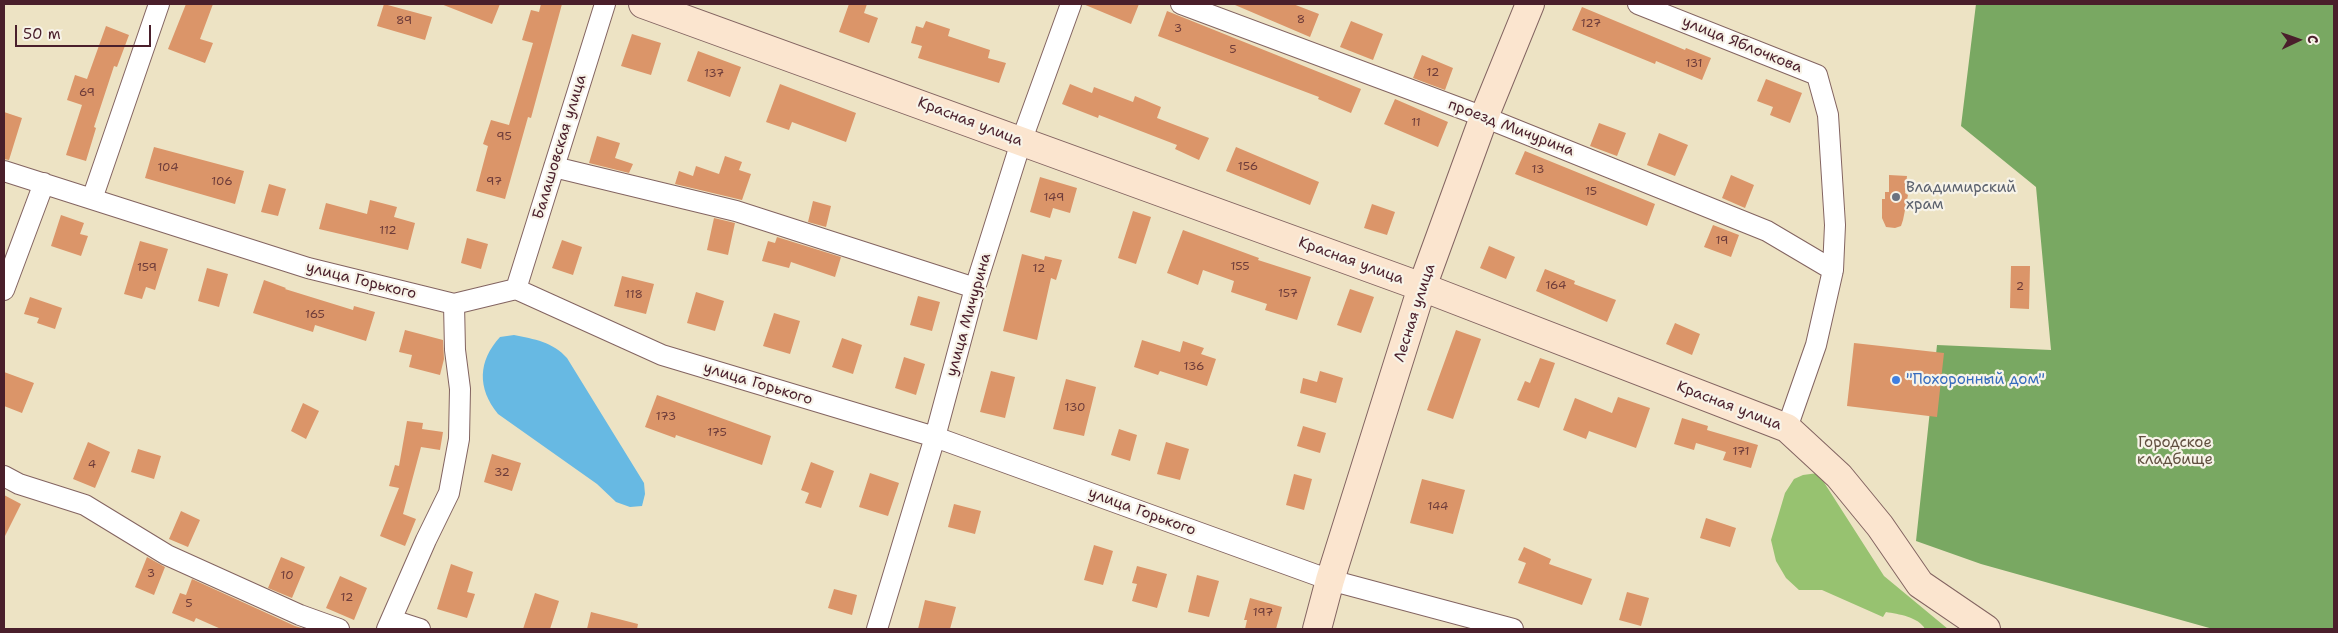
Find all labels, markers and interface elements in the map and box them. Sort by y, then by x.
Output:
house number: 8 [1297,13,1305,27]
street label: улица Яблочкова [1679,13,1805,77]
house number: 89 [396,14,412,28]
scale bar [18,15,154,47]
north arrow [2273,15,2323,65]
house number: 127 [1581,17,1601,31]
house number: 3 [1174,22,1182,36]
text: 50 m [23,24,61,44]
text: С [2304,34,2322,44]
house number: 5 [1229,43,1237,57]
house number: 131 [1685,57,1703,71]
house number: 12 [1427,66,1439,80]
house number: 137 [704,67,724,81]
street label: Балашовская улица [529,73,591,221]
house number: 69 [79,86,95,100]
street label: Красная улица [915,94,1025,150]
street label: проезд Мичурина [1445,96,1577,160]
house number: 11 [1411,116,1421,130]
house number: 95 [496,130,512,144]
house number: 156 [1238,160,1258,174]
house number: 104 [157,161,179,175]
house number: 13 [1532,163,1544,177]
house number: 106 [211,175,233,189]
house number: 97 [486,175,502,189]
place label: Владимирский храм [1906,179,2016,214]
house number: 15 [1585,185,1597,199]
house number: 149 [1044,191,1064,205]
marker: Владимирский храм [1890,191,1902,203]
house number: 112 [379,224,397,238]
street label: Красная улица [1296,234,1406,288]
house number: 19 [1716,234,1728,248]
street label: улица Мичурина [943,251,995,379]
street label: улица Горького [304,259,418,303]
house number: 155 [1230,260,1250,274]
house number: 159 [137,261,157,275]
house number: 12 [1033,262,1045,276]
street label: Лесная улица [1391,262,1439,364]
house number: 164 [1546,279,1566,293]
house number: 2 [2016,280,2024,294]
house number: 157 [1278,287,1298,301]
house number: 118 [625,288,643,302]
house number: 165 [305,308,325,322]
street label: улица Горького [701,359,815,409]
house number: 136 [1184,360,1204,374]
place label: "Похоронный дом" [1906,371,2045,389]
marker: "Похоронный дом" [1890,374,1902,386]
street label: Красная улица [1674,378,1784,434]
house number: 130 [1064,401,1086,415]
house number: 173 [656,410,676,424]
house number: 175 [707,426,727,440]
park label: Городское кладбище [2137,434,2213,469]
house number: 171 [1732,445,1750,459]
house number: 4 [88,458,96,472]
house number: 32 [494,466,510,480]
street label: улица Горького [1086,484,1198,540]
house number: 144 [1428,500,1448,514]
house number: 3 [147,567,155,581]
house number: 10 [280,569,294,583]
house number: 12 [341,591,353,605]
house number: 5 [185,597,193,611]
house number: 197 [1253,606,1273,620]

